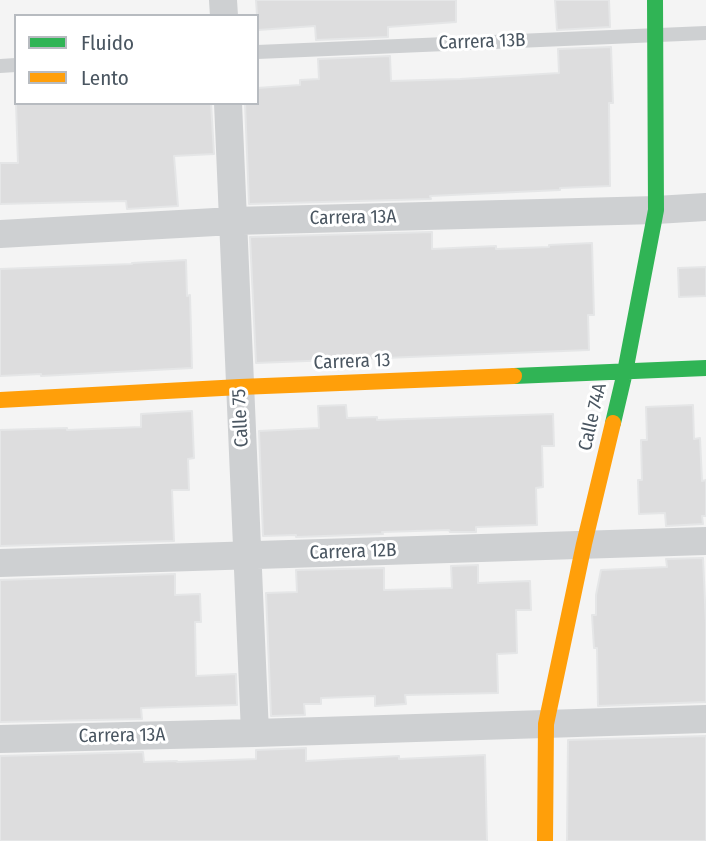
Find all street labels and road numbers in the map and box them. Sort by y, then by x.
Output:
street label: Carrera 13B [438,29,526,55]
street label: Carrera 13A [309,206,397,230]
street label: Carrera 13 [313,349,391,375]
street label: Calle 74A [574,381,612,453]
street label: Calle 75 [228,388,254,448]
street label: Carrera 12B [309,539,397,565]
street label: Carrera 13A [78,724,166,748]

